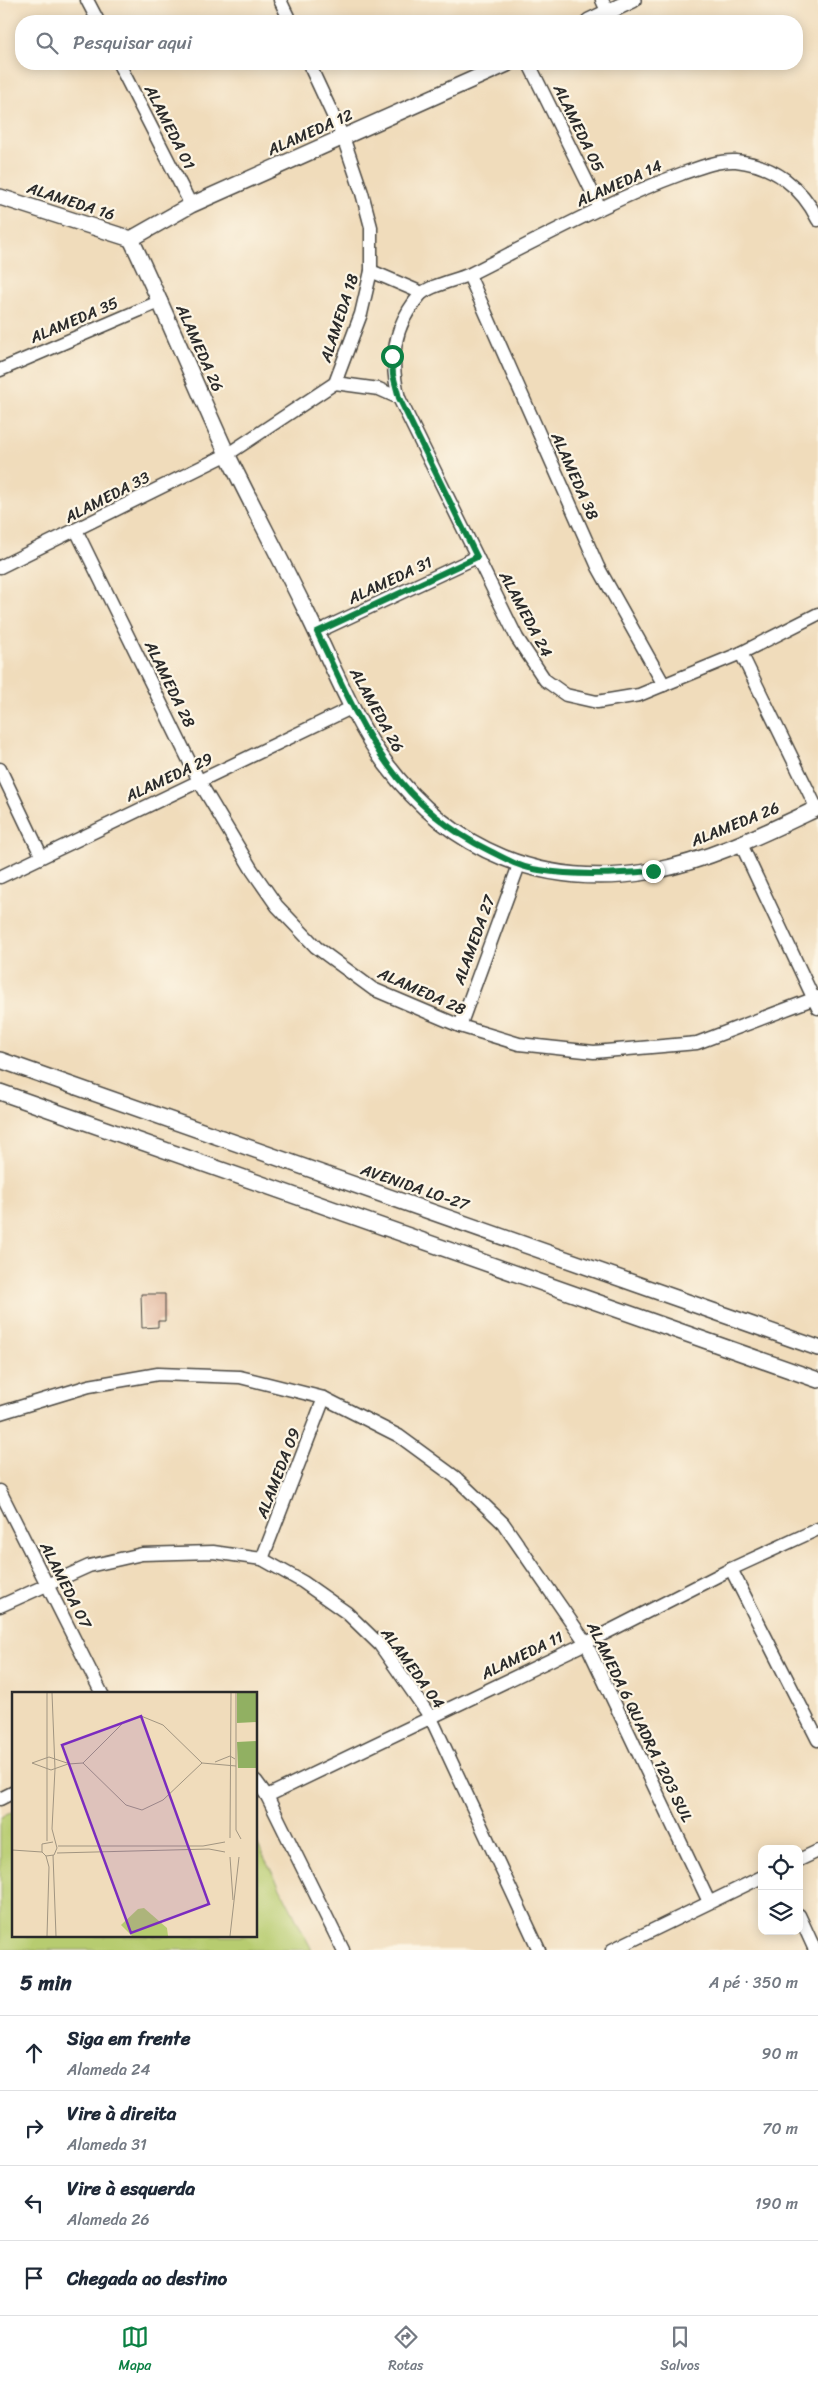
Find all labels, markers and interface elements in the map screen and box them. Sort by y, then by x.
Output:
search box [15,15,803,70]
text: Pesquisar aqui [73,26,192,59]
icon: search [33,29,61,57]
street label: ALAMEDA 05 [545,78,613,177]
street label: ALAMEDA 01 [136,79,204,175]
street label: ALAMEDA 12 [262,100,358,164]
street label: ALAMEDA 14 [570,151,667,215]
street label: ALAMEDA 16 [22,173,119,229]
street label: ALAMEDA 18 [311,270,367,367]
street label: ALAMEDA 35 [24,288,123,352]
street label: ALAMEDA 26 [167,299,232,397]
route start [381,345,404,368]
street label: ALAMEDA 38 [542,426,607,525]
street label: ALAMEDA 33 [58,463,155,531]
street label: ALAMEDA 31 [342,548,437,613]
street label: ALAMEDA 24 [491,565,561,662]
street label: ALAMEDA 28 [136,635,204,733]
street label: ALAMEDA 26 [341,661,412,758]
street label: ALAMEDA 29 [119,744,218,810]
street label: ALAMEDA 26 [685,793,784,855]
route end [642,860,665,883]
street label: ALAMEDA 27 [444,890,504,990]
street label: ALAMEDA 28 [372,958,471,1023]
street label: AVENIDA LO-27 [356,1155,474,1219]
street label: ALAMEDA 09 [247,1423,309,1523]
street label: ALAMEDA 07 [31,1536,101,1634]
street label: ALAMEDA 6 QUADRA 1203 SUL [578,1616,702,1828]
street label: ALAMEDA 04 [373,1620,453,1715]
street label: ALAMEDA 11 [475,1622,568,1688]
inset map [12,1692,258,1938]
map controls [758,1845,803,1935]
button: locate [758,1845,803,1890]
button: layers [758,1890,803,1935]
text: 5 min [20,1964,72,2002]
text: A pé · 350 m [709,1968,798,1997]
text: Siga em frente [67,2022,190,2055]
icon: ahead [20,2039,48,2067]
text: 90 m [762,2039,798,2068]
text: Alameda 24 [67,2055,150,2084]
text: Vire à direita [67,2097,176,2130]
icon: right [20,2114,48,2142]
text: 70 m [762,2114,798,2143]
text: Alameda 31 [67,2130,147,2159]
text: Vire à esquerda [67,2172,195,2205]
icon: left [20,2189,48,2217]
text: 190 m [755,2189,798,2218]
text: Alameda 26 [67,2205,150,2234]
text: Chegada ao destino [67,2262,227,2295]
icon: arrive [20,2264,48,2292]
tab: Mapa [118,2323,151,2378]
tab: Rotas [388,2323,423,2378]
tab: Salvos [660,2323,700,2378]

